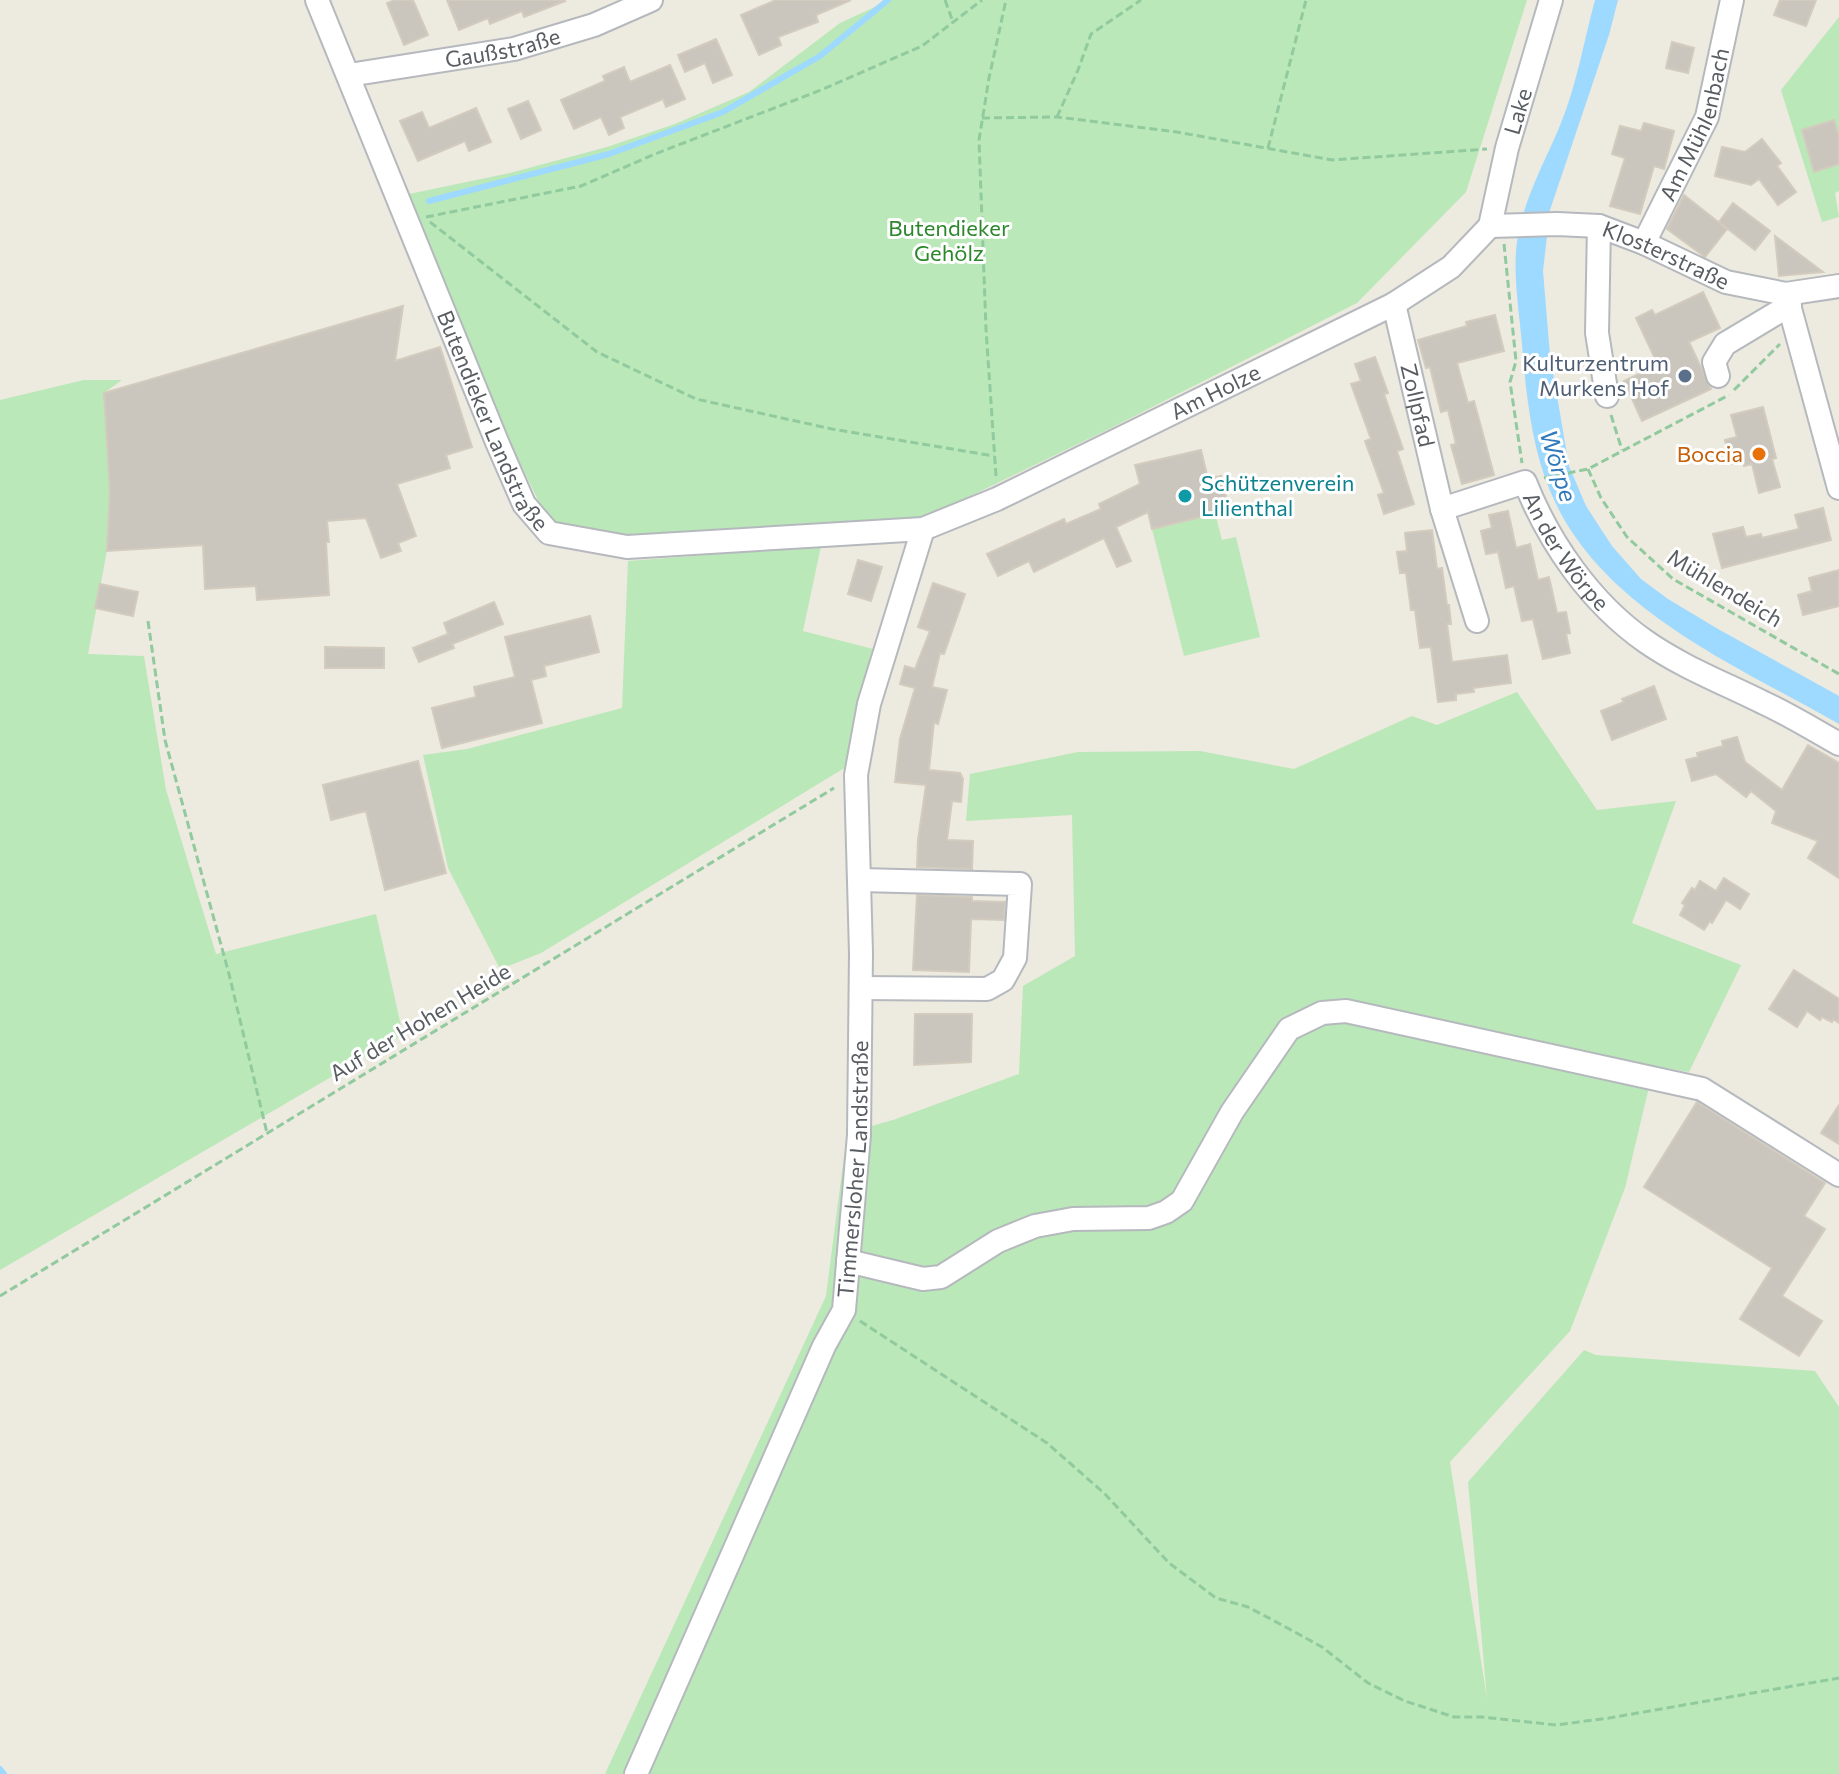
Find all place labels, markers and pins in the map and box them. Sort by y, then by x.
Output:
place label: Kulturzentrum Murkens Hof [1522,349,1669,401]
marker: Kulturzentrum Murkens Hof [1676,367,1694,385]
place label: Boccia [1677,440,1743,467]
marker: Boccia [1750,445,1768,463]
place label: Schützenverein Lilienthal [1201,469,1354,521]
marker: Schützenverein Lilienthal [1176,487,1194,505]

